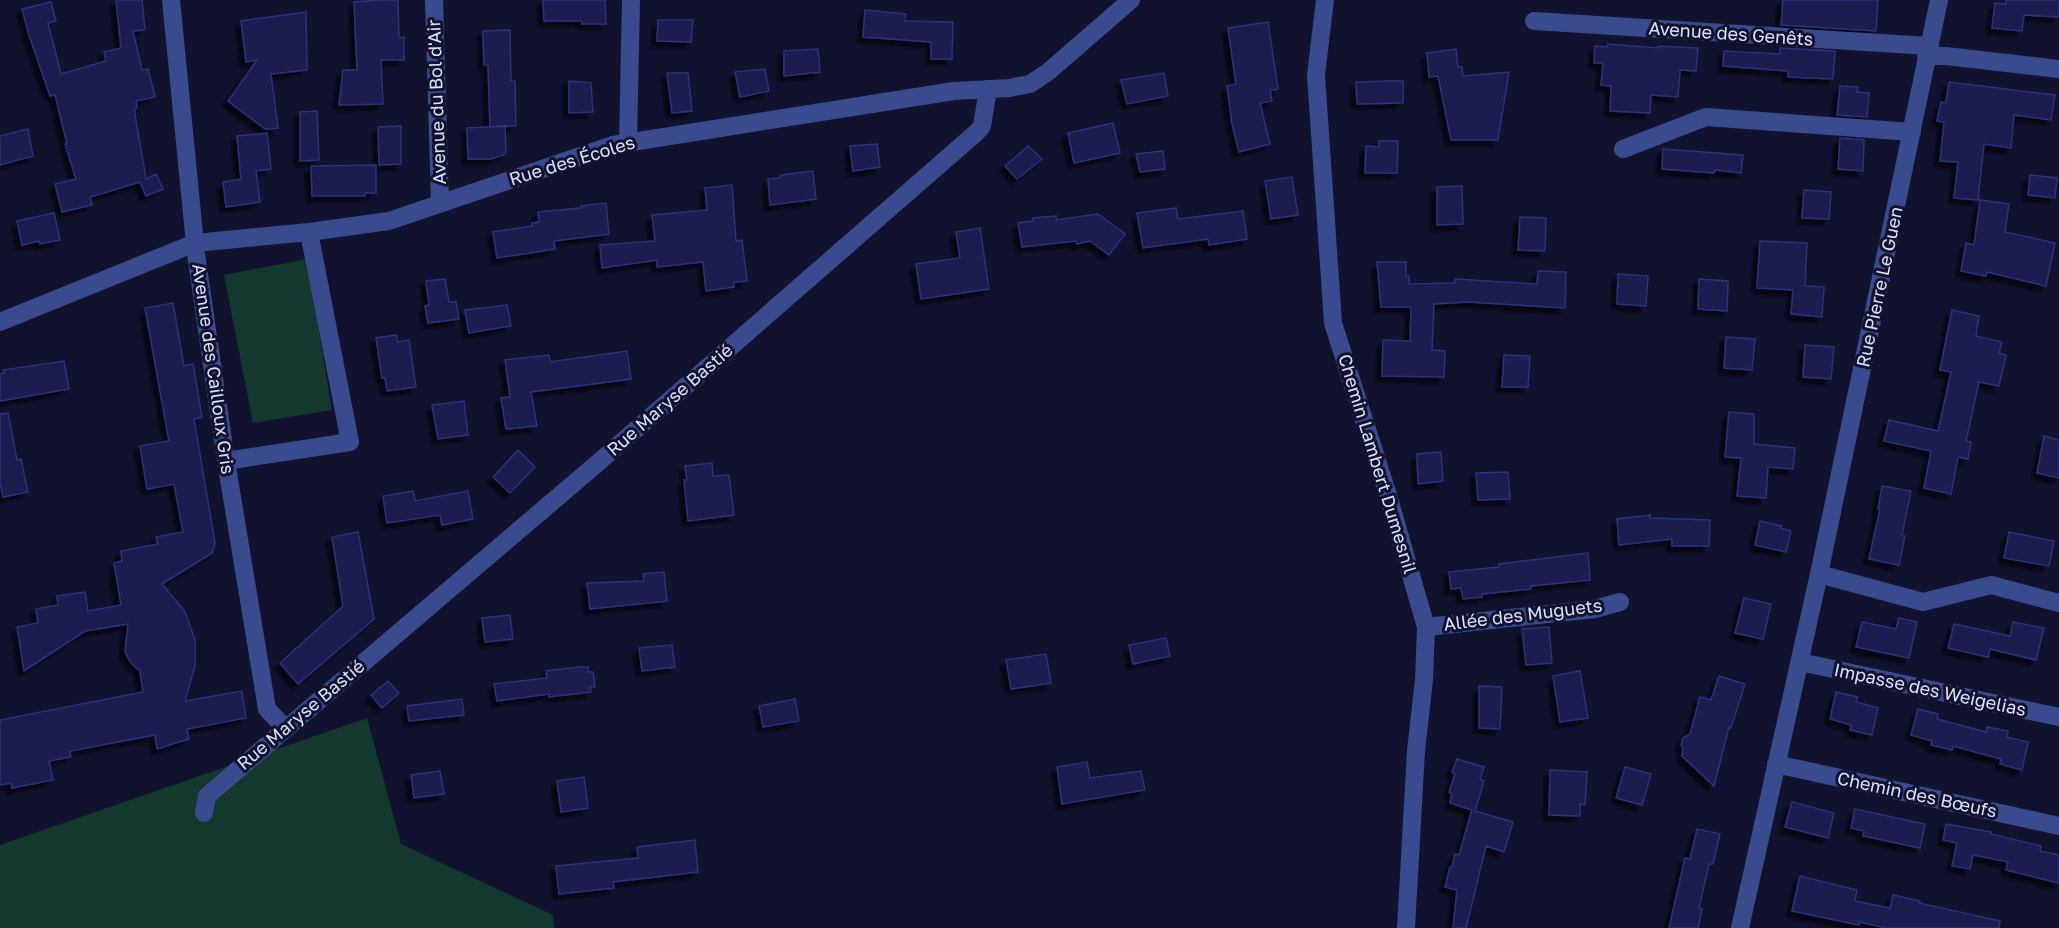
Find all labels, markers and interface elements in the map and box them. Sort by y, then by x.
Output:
street label: Avenue des Genêts [1648,16,1814,50]
street label: Avenue du Bol d'Air [422,19,450,185]
street label: Rue des Écoles [506,130,637,190]
street label: Rue Pierre Le Guen [1851,204,1907,369]
street label: Avenue des Cailloux Gris [188,262,240,476]
street label: Rue Maryse Bastié [602,339,737,460]
street label: Chemin Lambert Dumesnil [1334,351,1422,576]
street label: Allée des Muguets [1442,593,1603,635]
street label: Rue Maryse Bastié [232,654,369,774]
street label: Impasse des Weigelias [1832,658,2028,720]
street label: Chemin des Bœufs [1835,766,1999,822]

